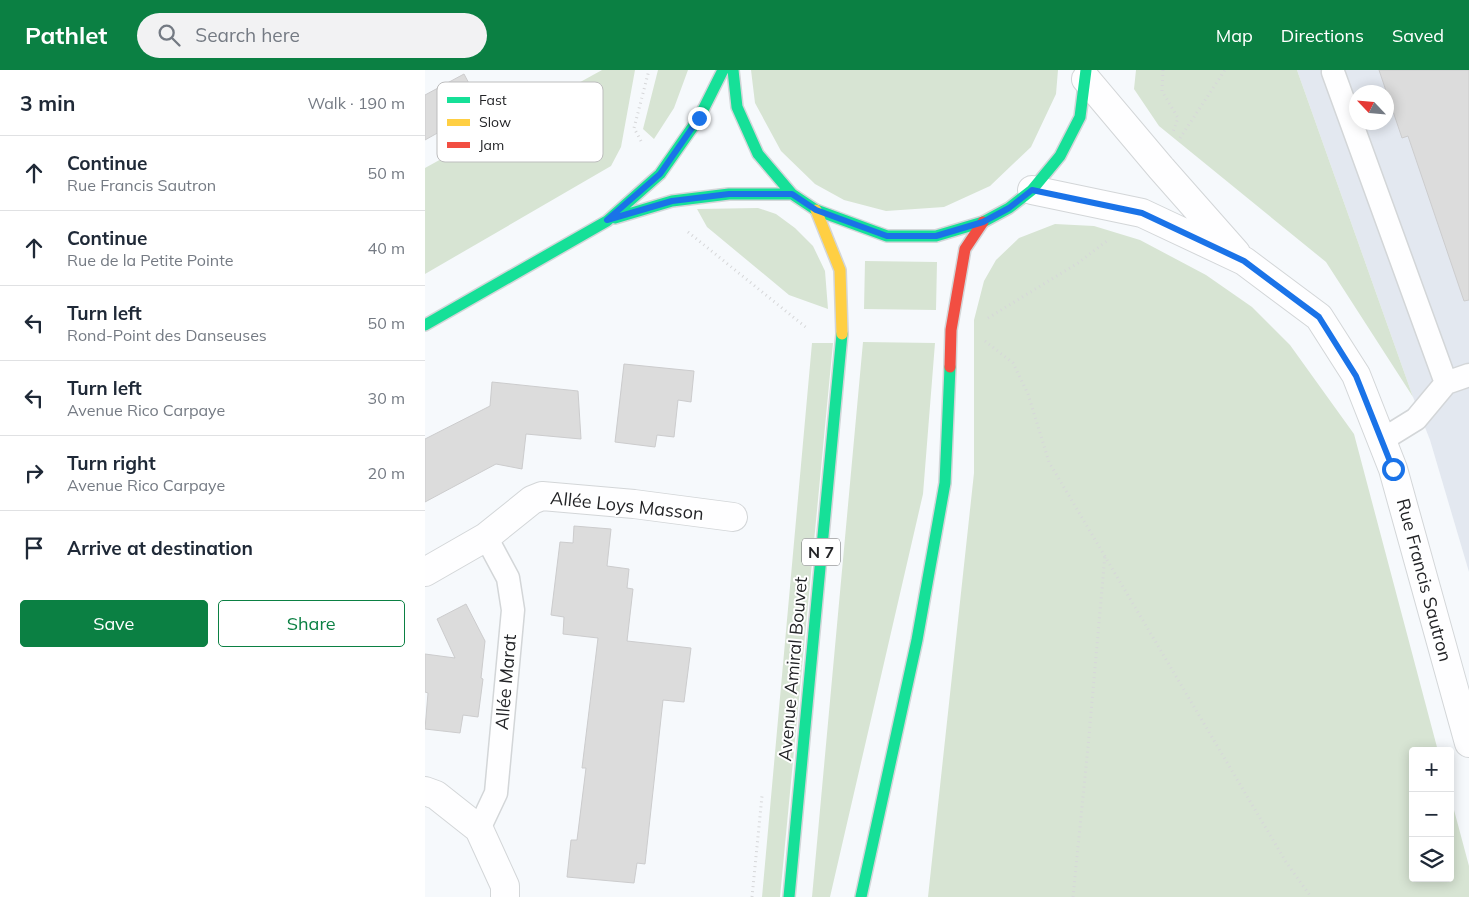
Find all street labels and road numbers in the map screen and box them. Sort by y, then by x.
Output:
street label: Allée Loys Masson [549,486,705,525]
street label: Rue Francis Sautron [1392,496,1457,664]
road number: N 7 [802,538,840,566]
street label: Avenue Amiral Bouvet [773,576,812,762]
street label: Allée Marat [490,633,521,731]

